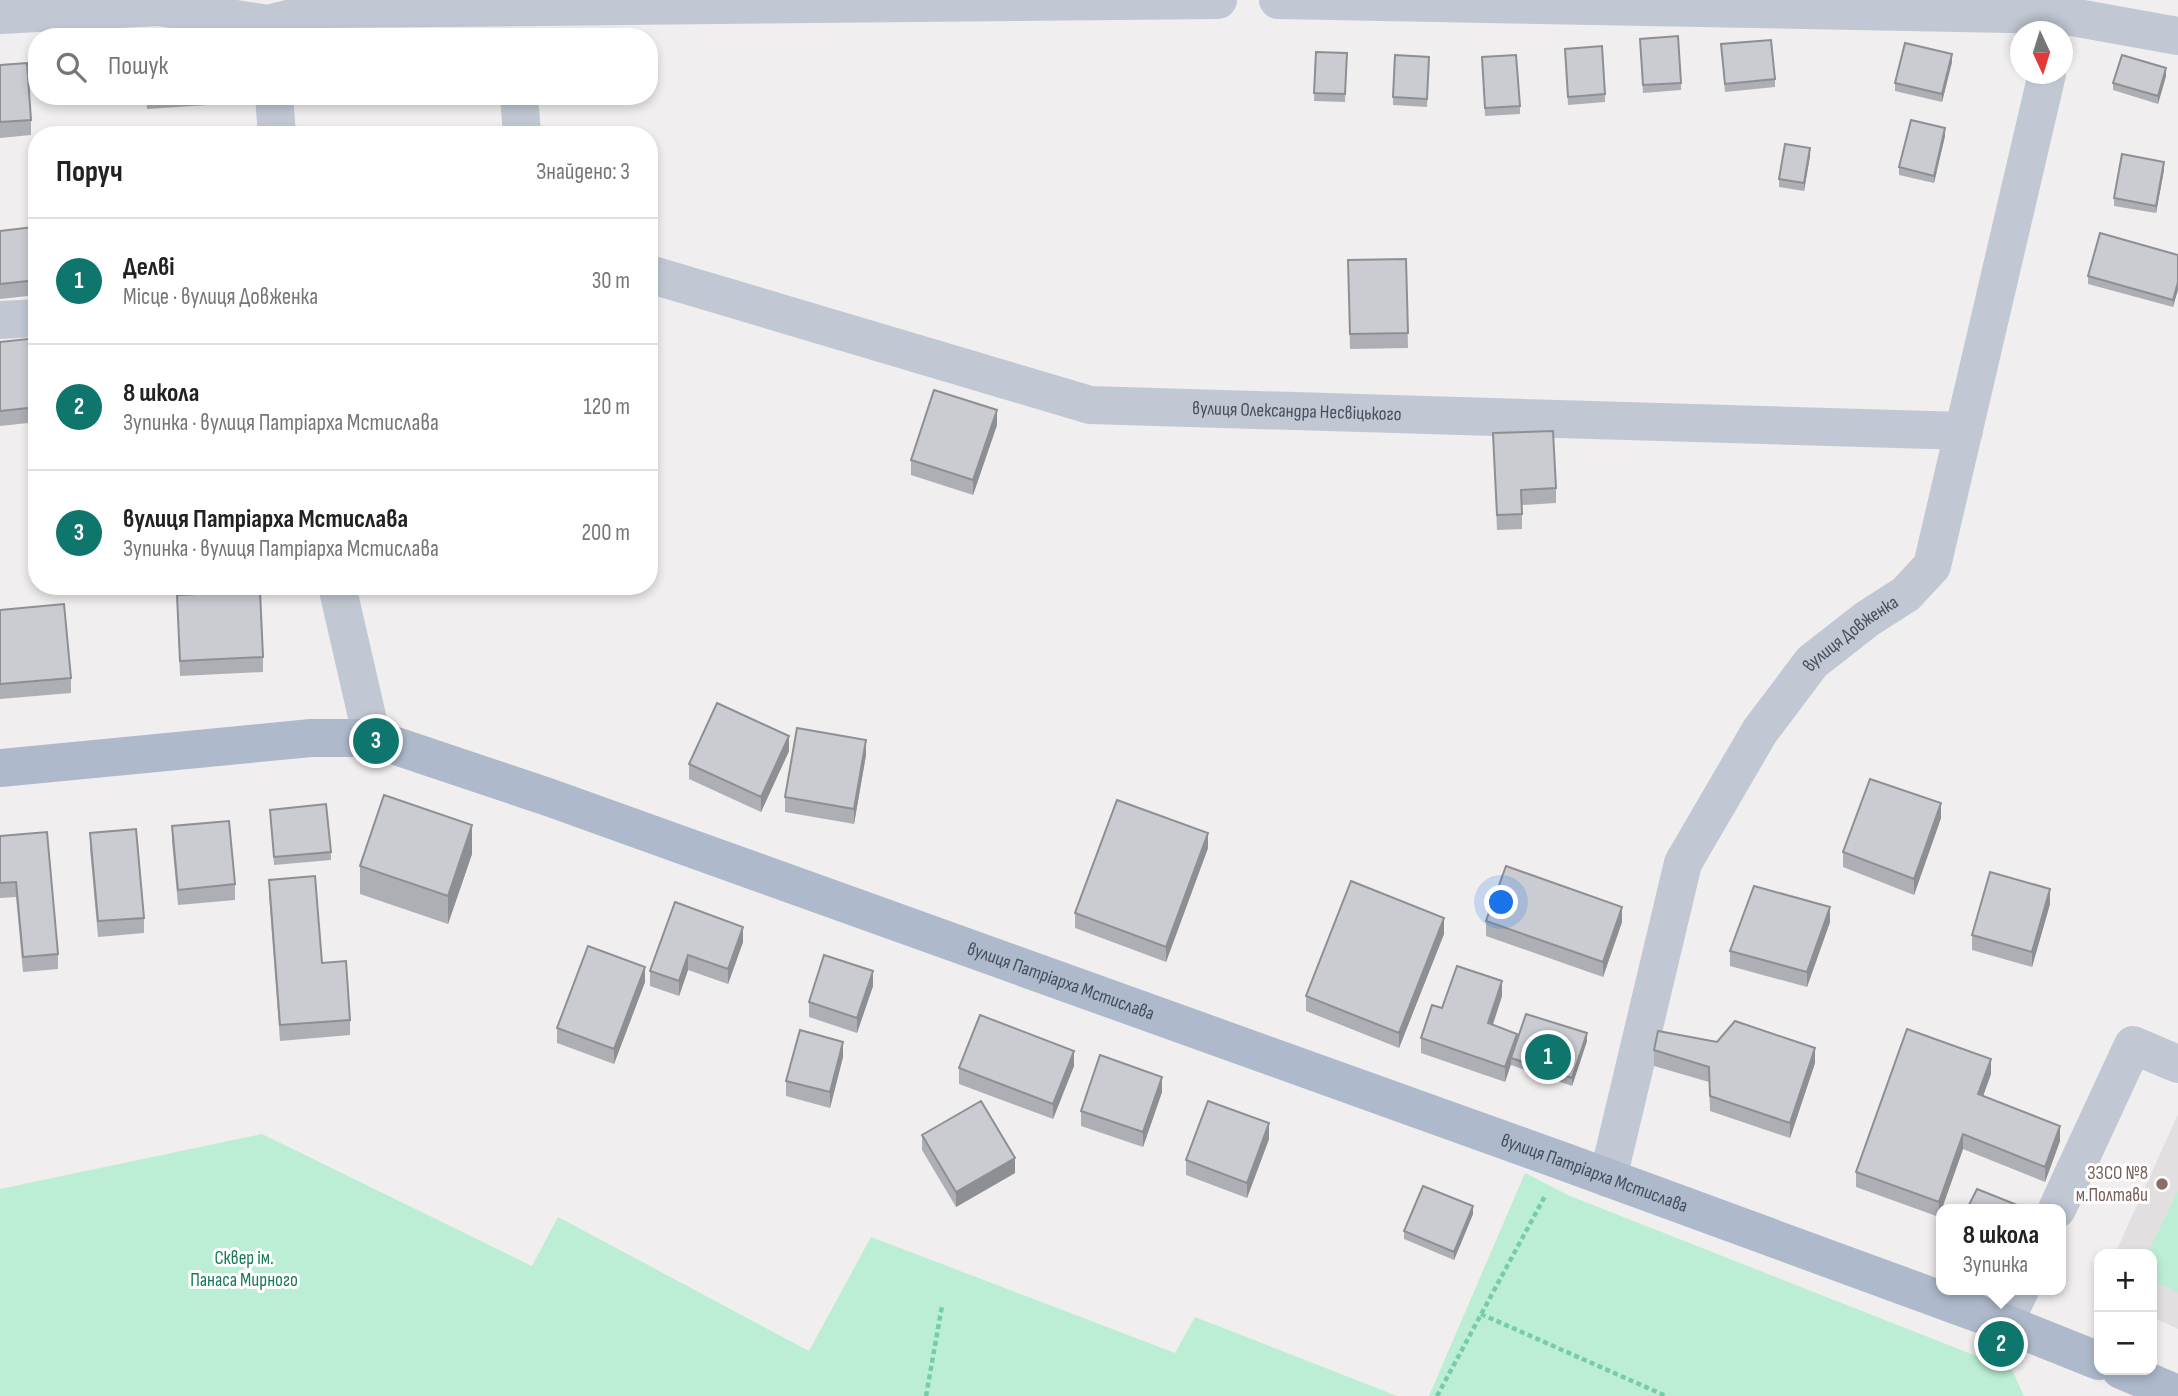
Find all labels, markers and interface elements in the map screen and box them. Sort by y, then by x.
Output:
north arrow [2010,21,2073,84]
search box [28,28,658,105]
icon: search [52,48,90,86]
text: Пошук [108,51,168,82]
text: Поруч [56,154,123,190]
text: Знайдено: 3 [536,158,630,186]
text: Делві [123,252,175,283]
text: 1 [74,267,84,295]
text: 30 m [592,267,630,295]
text: Місце · вулиця Довженка [123,283,318,311]
text: 8 школа [123,378,199,409]
text: 2 [74,393,84,421]
text: 120 m [584,393,630,421]
street label: вулиця Олександра Несвіцького [1192,397,1402,426]
text: Зупинка · вулиця Патріарха Мстислава [123,409,439,437]
text: вулиця Патріарха Мстислава [123,504,408,535]
text: 3 [74,519,84,547]
text: 200 m [582,519,630,547]
text: Зупинка · вулиця Патріарха Мстислава [123,535,439,563]
street label: вулиця Довженка [1798,591,1903,676]
pin: 3 [353,715,399,767]
your location [1484,885,1518,919]
street label: вулиця Патріарха Мстислава [964,937,1158,1025]
pin: 1 [1525,1031,1571,1083]
street label: вулиця Патріарха Мстислава [1498,1128,1691,1218]
place label: ЗЗСО №8 м.Полтави [2076,1162,2148,1207]
marker: ЗЗСО №8 м.Полтави [2154,1176,2170,1192]
popup [1936,1204,2066,1295]
text: 8 школа [1963,1220,2039,1251]
park label: Сквер ім. Панаса Мирного [190,1247,298,1292]
map controls [2094,1249,2157,1375]
button: + [2094,1249,2157,1312]
text: Зупинка [1963,1251,2028,1279]
button: − [2094,1312,2157,1375]
pin: 2 [1978,1318,2024,1370]

